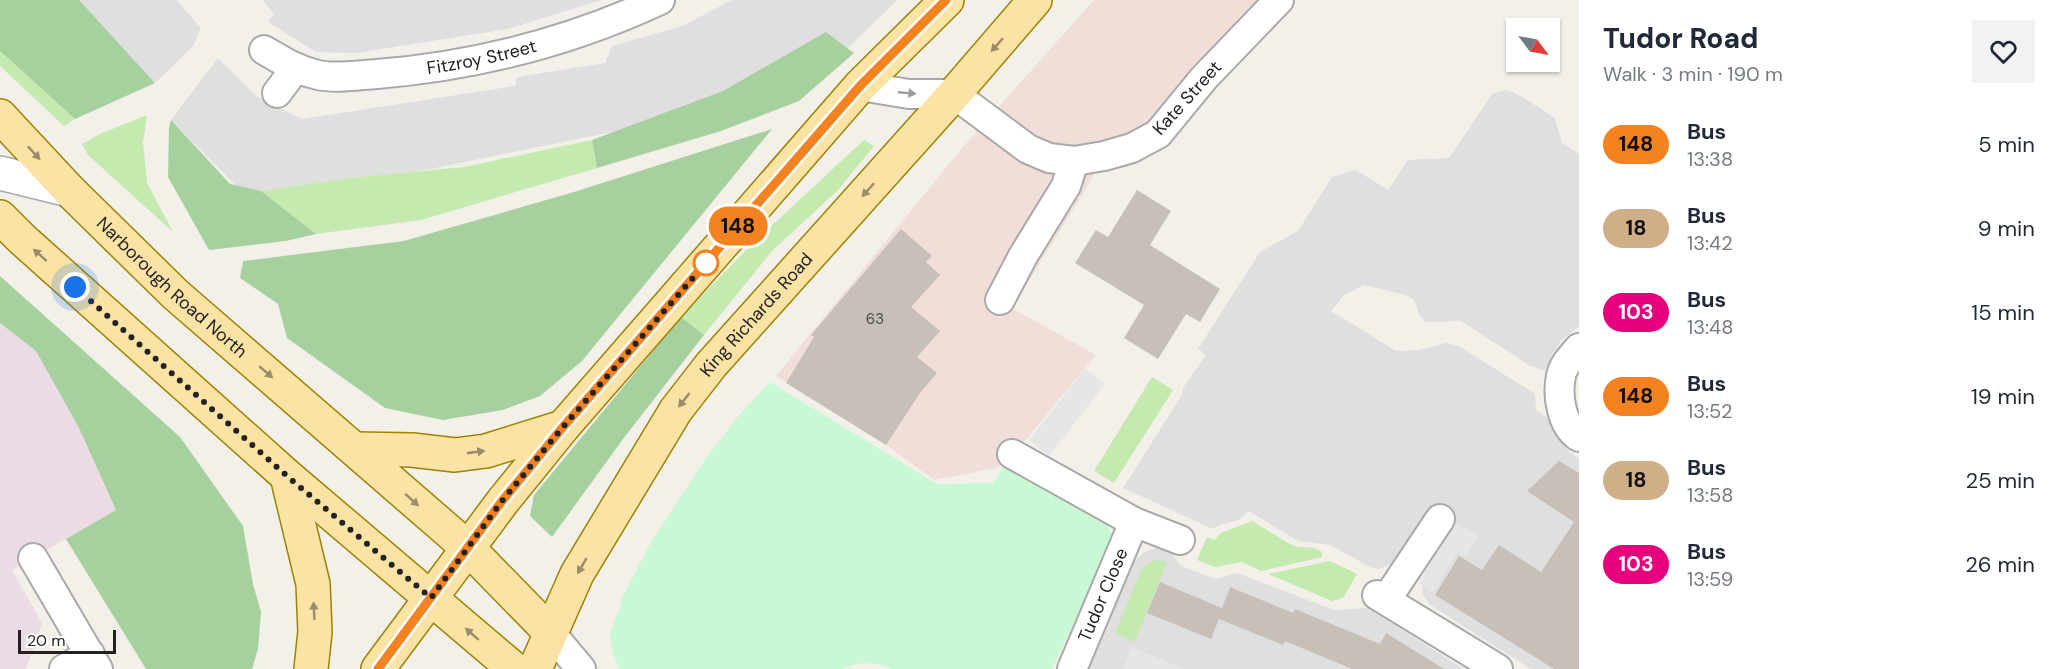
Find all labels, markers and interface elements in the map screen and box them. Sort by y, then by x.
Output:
north arrow [1506,18,1560,72]
map controls [1506,18,1560,72]
text: Tudor Road [1603,20,1758,57]
button: heart [1972,20,2035,83]
street label: Fitzroy Street [425,34,539,80]
one-way arrow [991,37,1004,53]
street label: Kate Street [1147,56,1227,140]
text: Walk · 3 min · 190 m [1603,61,1783,87]
one-way arrow [897,88,916,98]
text: Bus [1687,117,1726,146]
text: 148 [1619,130,1653,158]
text: 5 min [1978,130,2035,159]
one-way arrow [27,145,41,160]
text: 13:38 [1687,146,1733,172]
one-way arrow [862,182,875,197]
text: Bus [1687,201,1726,230]
line badge: 148 [704,206,772,246]
street label: Narborough Road North [91,212,252,363]
text: 148 [721,212,755,240]
text: 18 [1626,214,1646,242]
text: 9 min [1978,214,2035,243]
text: 13:42 [1687,230,1733,256]
street label: King Richards Road [694,248,818,382]
one-way arrow [33,249,48,262]
unlabelled marker [693,250,719,276]
your location [60,272,90,302]
text: Bus [1687,285,1726,314]
text: 103 [1618,298,1654,326]
text: 15 min [1971,298,2035,327]
house number: 63 [866,309,884,329]
text: 13:48 [1687,314,1733,340]
one-way arrow [258,365,273,378]
text: Bus [1687,369,1726,398]
text: 148 [1619,382,1653,410]
text: 19 min [1971,382,2035,411]
one-way arrow [678,392,691,408]
text: 13:52 [1687,398,1732,424]
one-way arrow [467,448,486,457]
text: Bus [1687,453,1726,482]
text: 18 [1626,466,1646,494]
text: 25 min [1966,466,2035,495]
text: 13:58 [1687,482,1733,508]
one-way arrow [404,493,419,506]
text: Bus [1687,537,1726,566]
street label: Tudor Close [1072,544,1134,646]
text: 103 [1618,550,1654,578]
text: 26 min [1965,550,2035,579]
one-way arrow [577,558,587,575]
text: 13:59 [1687,566,1733,592]
one-way arrow [310,601,319,620]
scale bar [18,627,116,654]
one-way arrow [464,627,480,640]
text: 20 m [27,630,66,651]

